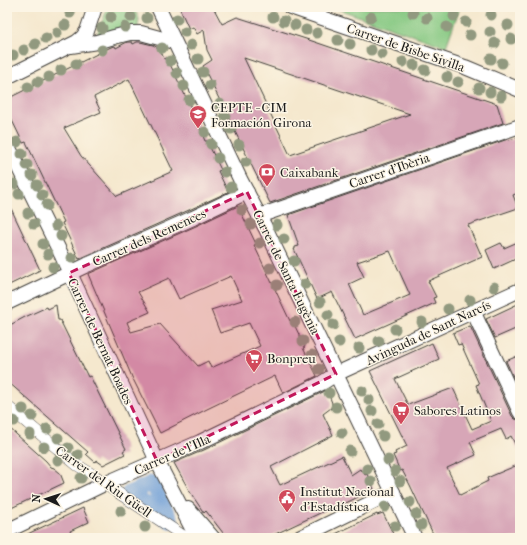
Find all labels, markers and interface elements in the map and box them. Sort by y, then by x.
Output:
street label: Carrer de Bisbe Sivilla [345,20,468,75]
place label: CEPTE - CIM Formación Girona [211,100,313,130]
school or university icon: CEPTE - CIM Formación Girona [188,104,208,129]
street label: Carrer d'Ibèria [347,149,432,191]
bank icon: Caixabank [257,162,277,187]
place label: Caixabank [280,165,339,180]
street label: Carrer dels Remences [90,206,208,269]
street label: Carrer de Santa Eugènia [250,208,324,338]
street label: Carrer de Bernat Boades [65,276,136,407]
street label: Avinguda de Sant Narcís [363,297,493,368]
supermarket icon: Bonpreu [244,348,264,373]
place label: Bonpreu [267,351,316,366]
supermarket icon: Sabores Latinos [391,400,411,425]
place label: Sabores Latinos [414,403,501,418]
street label: Carrer de l'Illa [132,431,213,478]
street label: Carrer del Riu Güell [53,443,155,520]
north arrow [26,479,66,519]
place label: Institut Nacional d'Estadística [300,484,394,514]
public building icon: Institut Nacional d'Estadística [277,488,297,513]
text: N [30,493,43,503]

